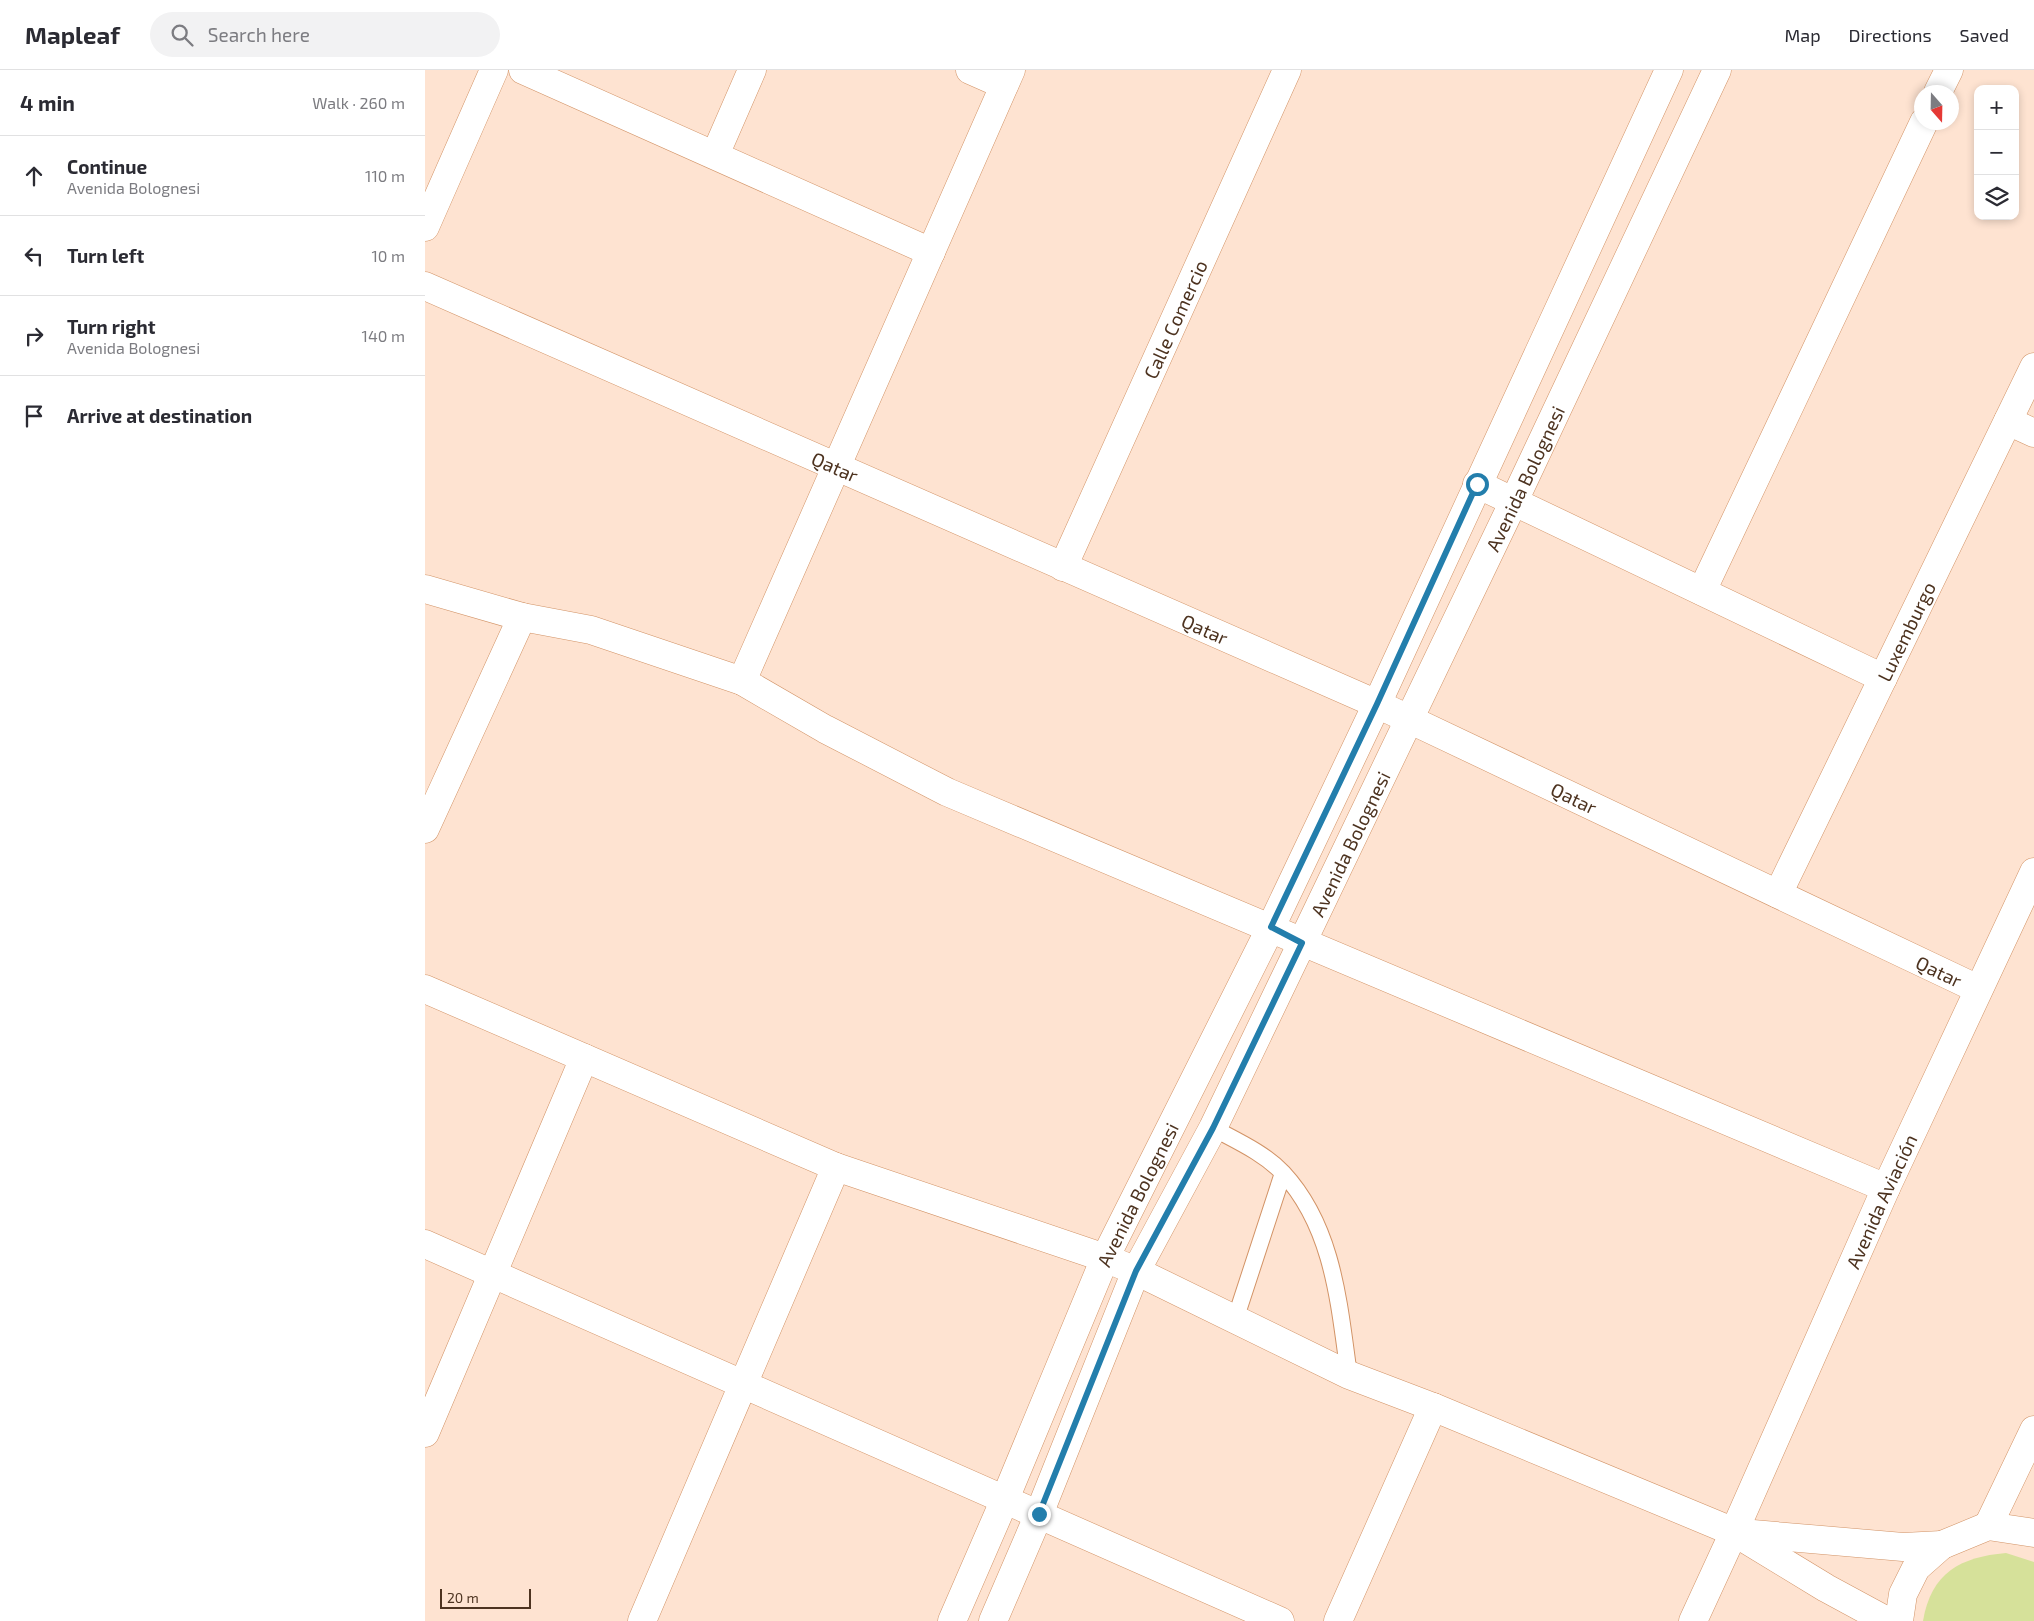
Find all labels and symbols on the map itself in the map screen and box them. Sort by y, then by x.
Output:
north arrow [1914,85,1959,130]
street label: Calle Comercio [1138,256,1211,382]
street label: Avenida Bolognesi [1480,402,1569,555]
street label: Qatar [808,446,862,487]
route start [1466,473,1489,496]
street label: Luxemburgo [1872,578,1939,685]
street label: Qatar [1178,608,1232,649]
street label: Avenida Bolognesi [1305,767,1394,920]
street label: Qatar [1547,777,1601,818]
street label: Qatar [1912,950,1966,992]
street label: Avenida Bolognesi [1091,1119,1183,1270]
street label: Avenida Aviación [1840,1130,1921,1272]
route end [1028,1503,1051,1526]
scale bar [440,1586,531,1609]

